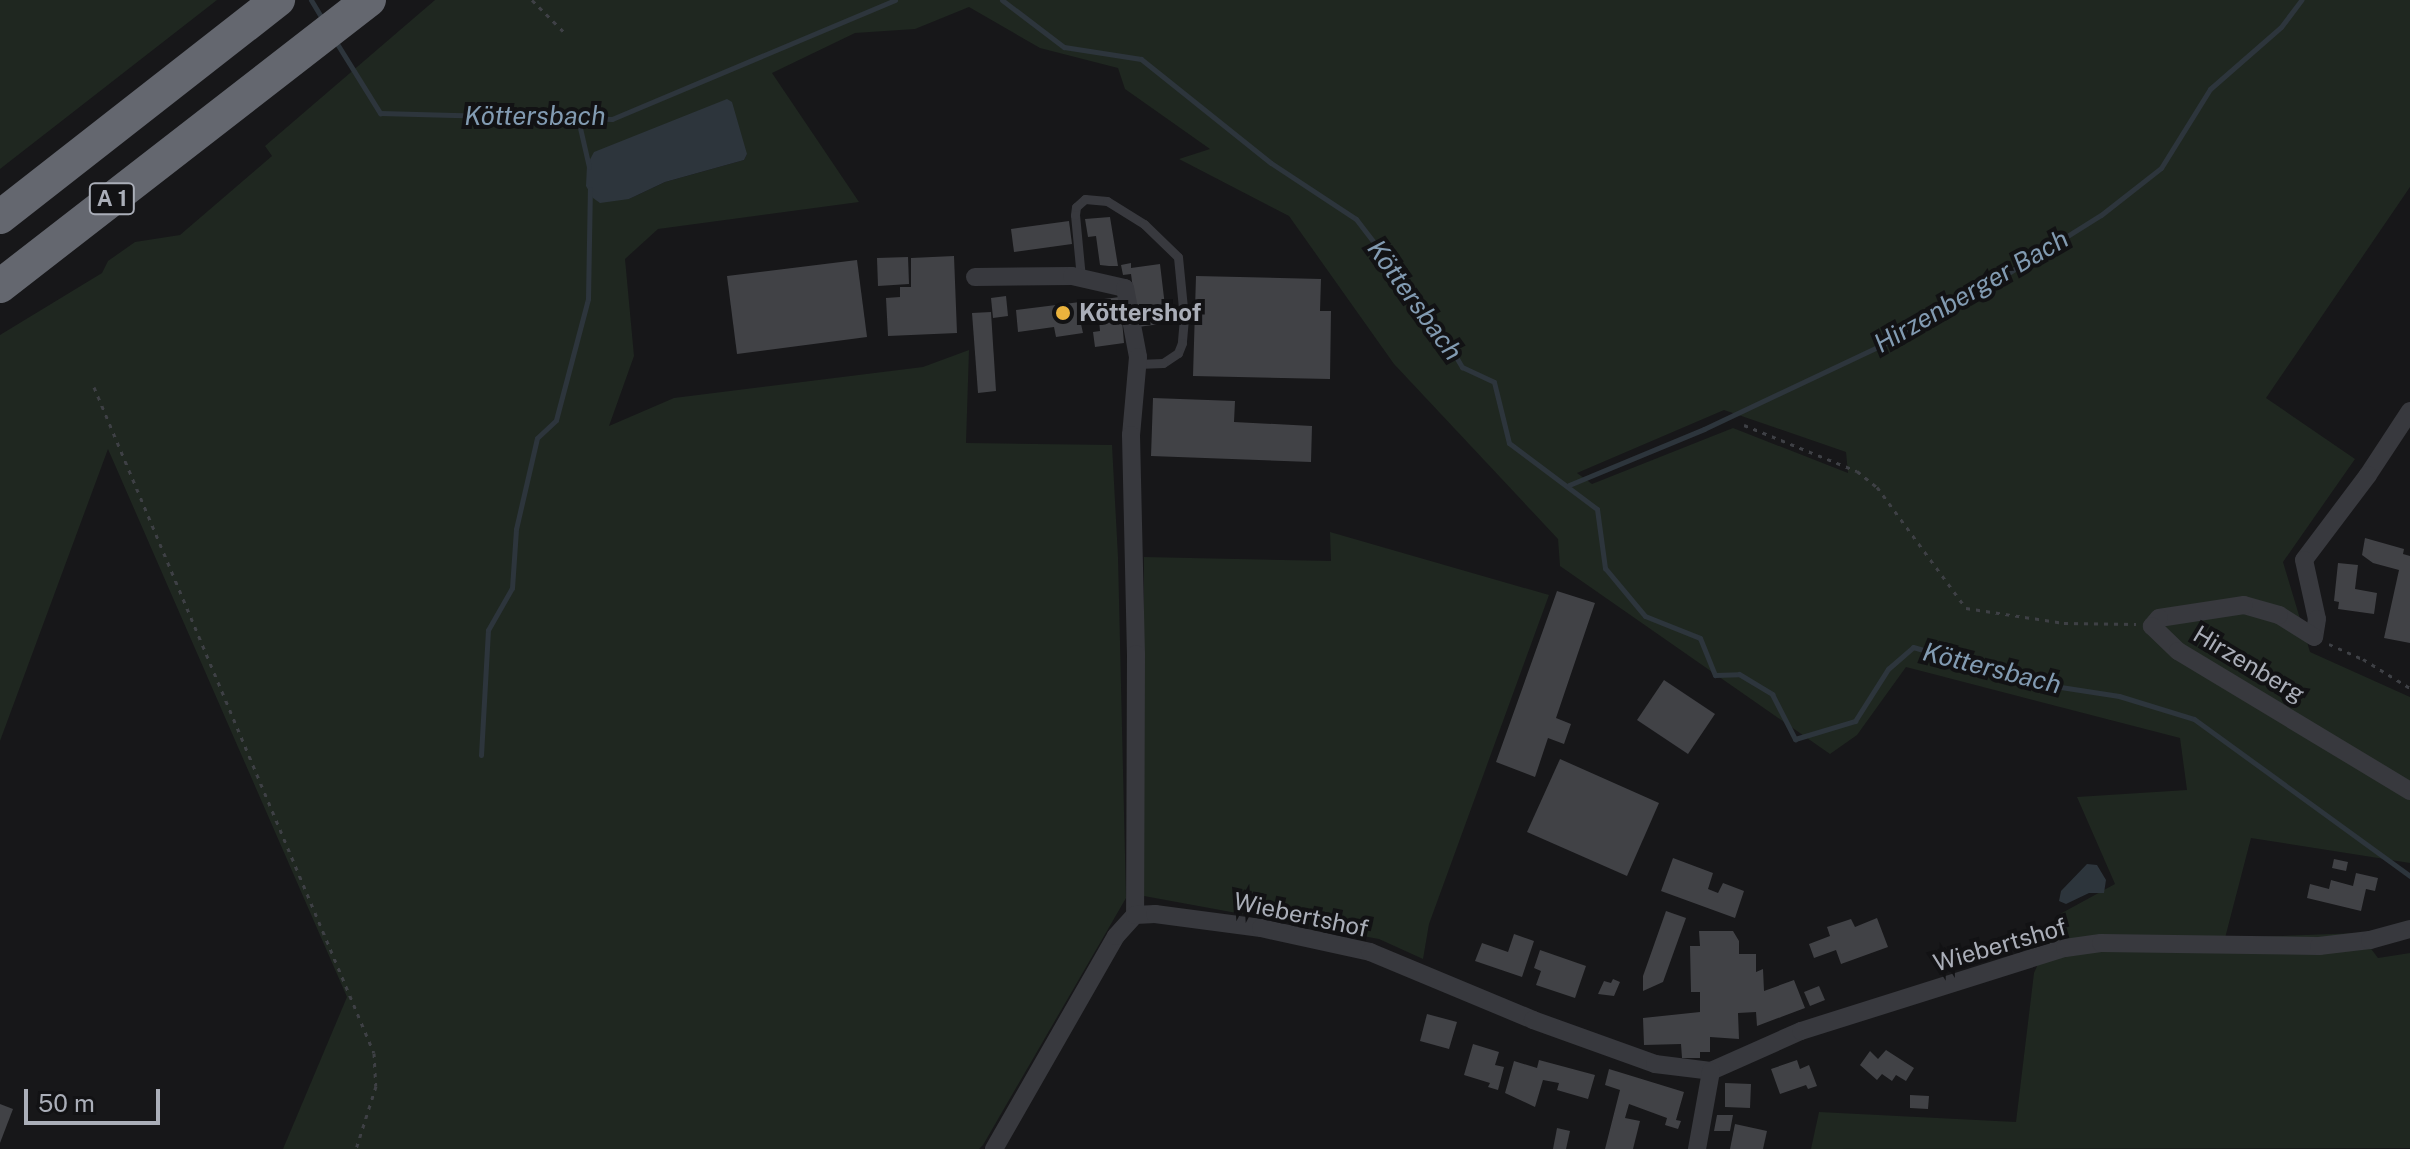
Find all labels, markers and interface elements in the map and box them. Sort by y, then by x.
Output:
water label: Köttersbach [464,100,606,132]
road number: A 1 [88,181,136,217]
water label: Hirzenberger Bach [1868,223,2074,359]
water label: Köttersbach [1361,234,1469,366]
place label: Köttershof [1079,299,1201,327]
marker: Köttershof [1054,304,1072,322]
street label: Hirzenberg [2188,620,2310,708]
water label: Köttersbach [1920,636,2064,700]
street label: Wiebertshof [1231,887,1371,943]
street label: Wiebertshof [1930,912,2070,978]
scale bar [28,1073,164,1123]
text: 50 m [38,1089,95,1117]

